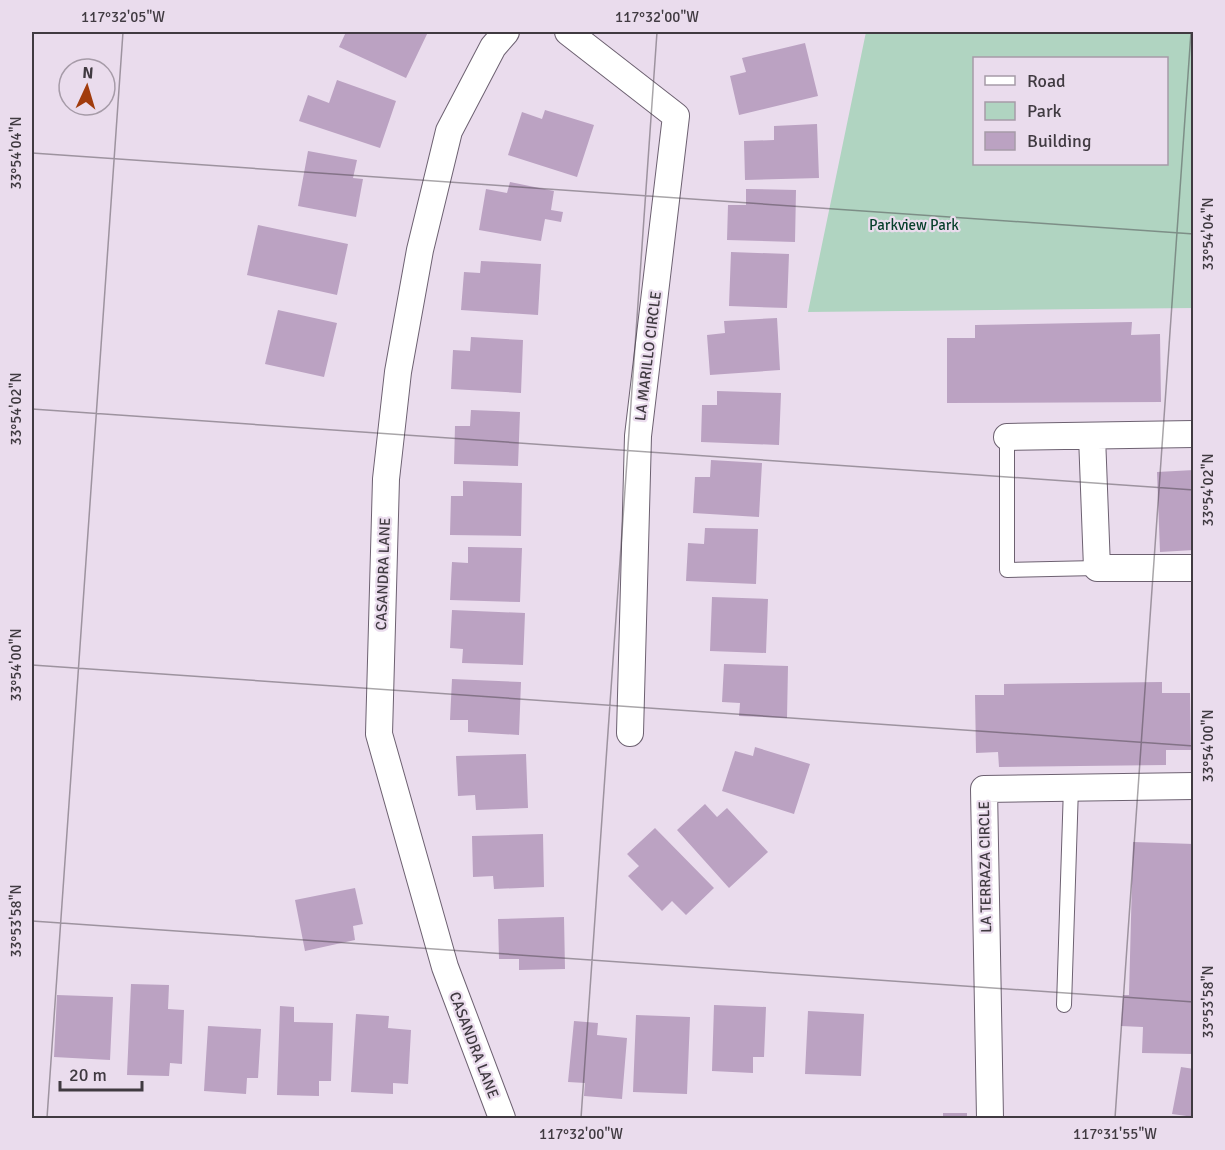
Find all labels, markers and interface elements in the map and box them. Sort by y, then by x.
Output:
text: 117°32'05"W [81,8,165,26]
text: 117°32'00"W [615,8,699,26]
north arrow [57,57,117,117]
legend [973,57,1168,165]
text: N [82,63,94,83]
text: Road [1027,70,1066,92]
text: Park [1027,100,1062,122]
text: 33°54'04"N [7,116,25,190]
text: Building [1027,130,1091,152]
text: 33°54'04"N [1199,197,1217,271]
park label: Parkview Park [869,216,959,234]
street label: LA MARILLO CIRCLE [631,290,665,422]
text: 33°54'02"N [7,372,25,446]
text: 33°54'02"N [1199,453,1217,527]
street label: CASANDRA LANE [372,517,394,631]
text: 33°54'00"N [7,628,25,702]
text: 33°54'00"N [1199,709,1217,783]
street label: LA TERRAZA CIRCLE [975,801,995,933]
text: 33°53'58"N [7,884,25,958]
text: 33°53'58"N [1199,965,1217,1039]
street label: CASANDRA LANE [445,989,503,1101]
scale bar [60,1054,142,1092]
text: 20 m [69,1064,107,1086]
text: 117°32'00"W [539,1125,623,1143]
text: 117°31'55"W [1073,1125,1157,1143]

